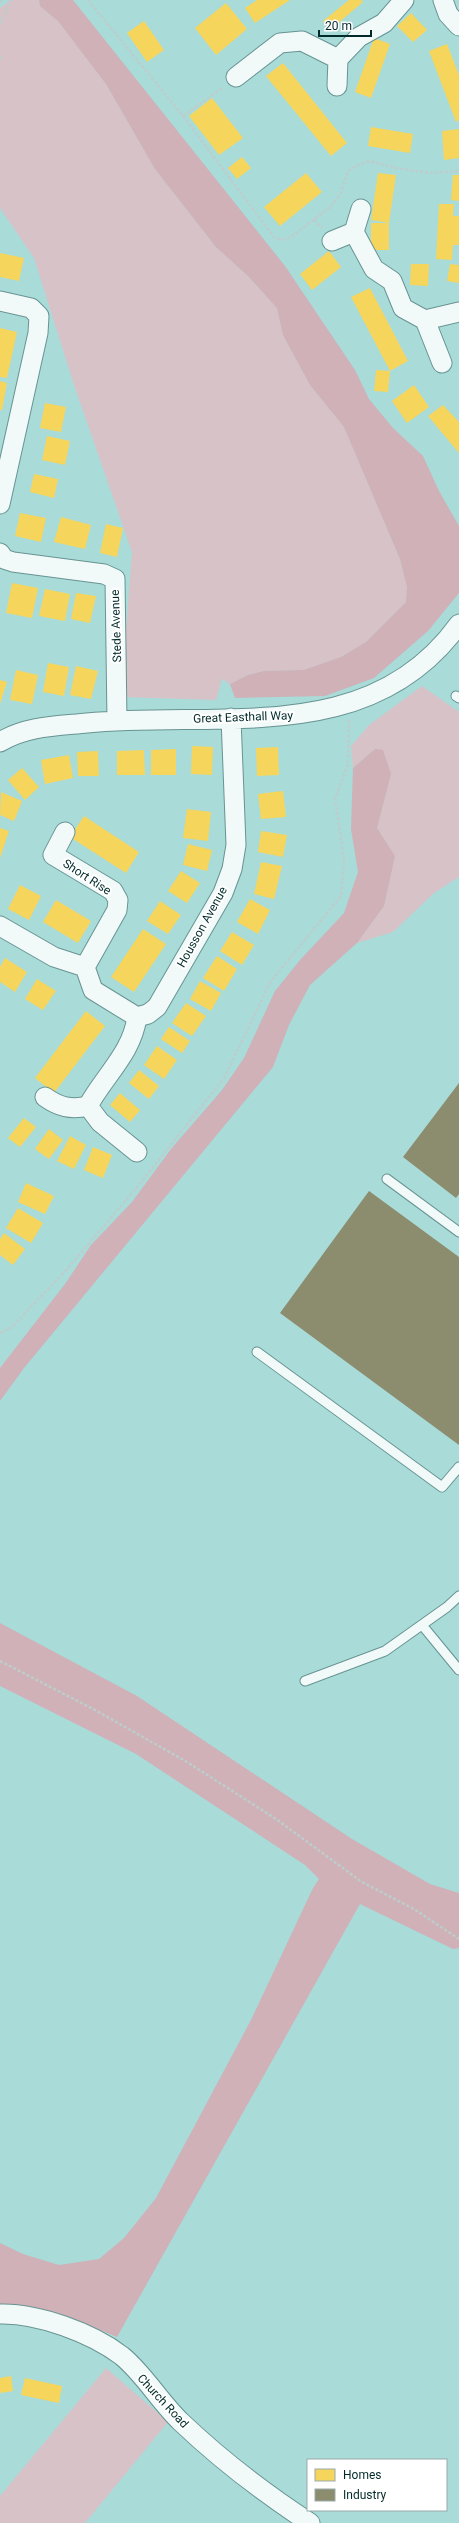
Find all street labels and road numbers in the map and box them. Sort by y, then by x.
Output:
street label: Stede Avenue [108,589,124,663]
street label: Great Easthall Way [193,708,293,726]
street label: Short Rise [60,856,114,898]
street label: Housson Avenue [174,884,230,970]
street label: Church Road [135,2371,191,2431]

